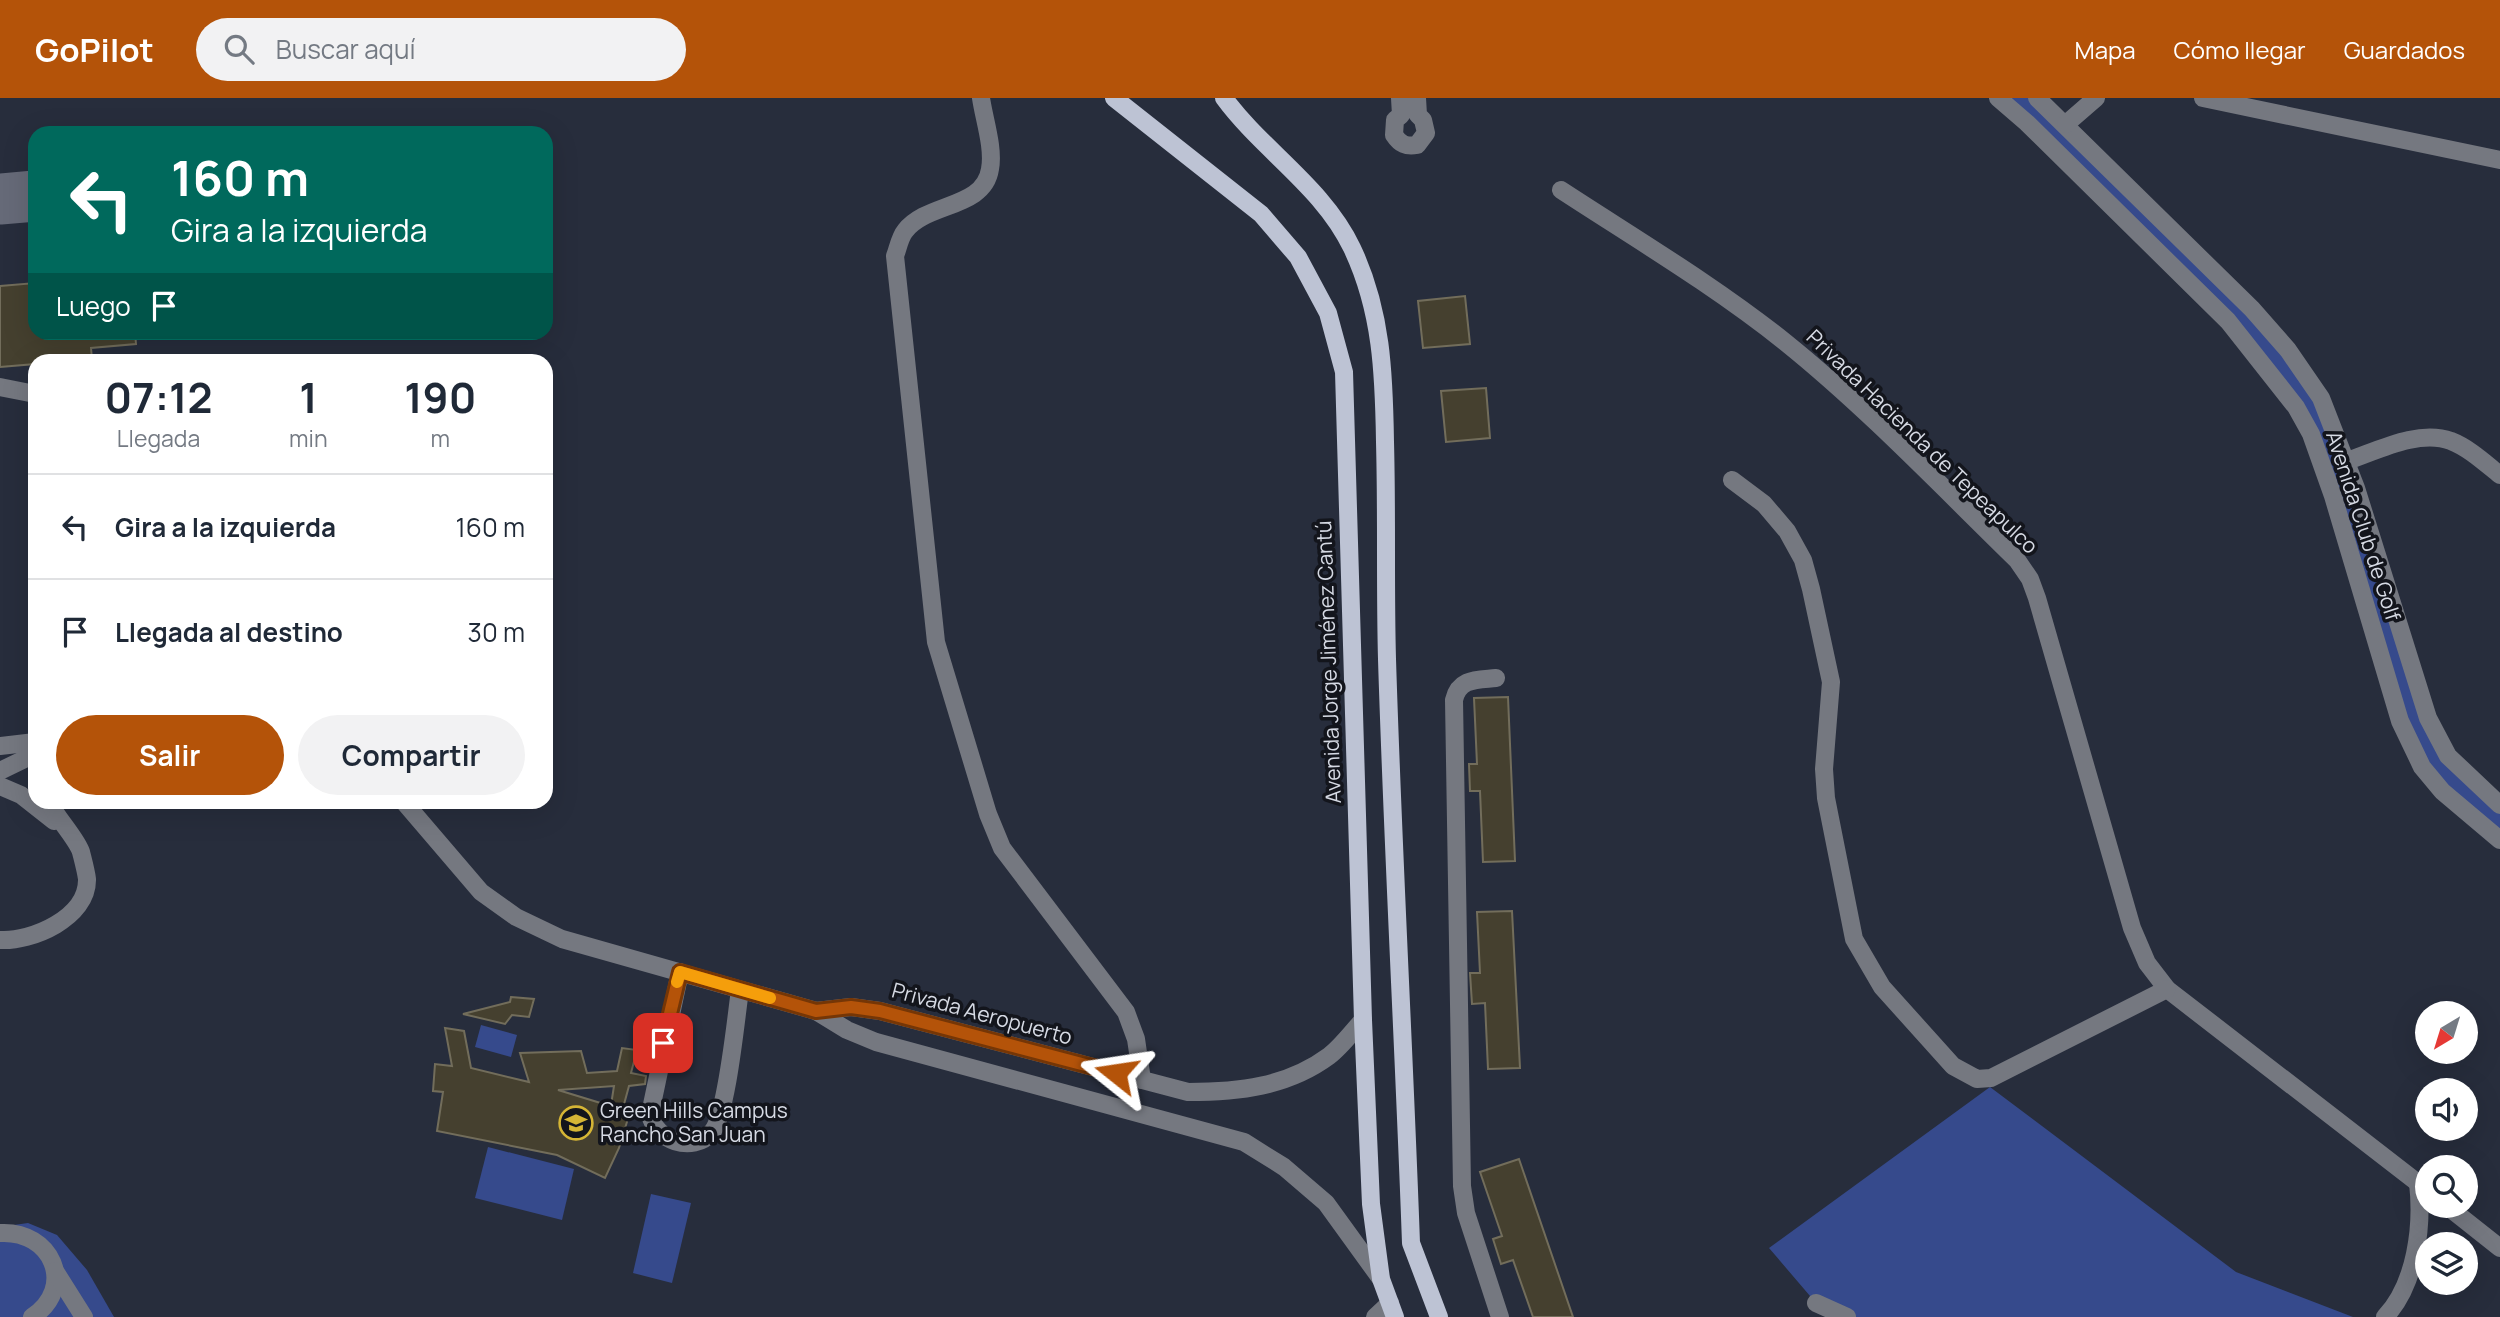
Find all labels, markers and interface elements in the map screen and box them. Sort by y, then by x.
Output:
search box [196,18,686,81]
text: GoPilot [35,27,154,72]
icon: search [220,30,258,68]
text: Buscar aquí [276,31,416,67]
text: Mapa [2075,33,2136,66]
text: Cómo llegar [2174,33,2306,66]
text: Guardados [2344,33,2465,66]
text: 160 m [171,144,309,211]
icon: left [56,154,147,245]
text: Gira a la izquierda [171,208,427,252]
icon: arrive [145,287,183,325]
text: Luego [56,288,131,324]
street label: Privada Hacienda de Tepeapulco [1801,323,2044,560]
text: 07:12 [105,368,212,426]
text: 1 [299,368,318,426]
text: 190 [404,368,476,426]
text: Llegada [117,422,200,454]
text: min [289,422,328,454]
text: m [431,422,450,454]
street label: Avenida Club de Golf [2320,427,2408,625]
icon: left [56,508,94,546]
text: Gira a la izquierda [115,509,336,545]
text: 160 m [456,509,525,545]
street label: Avenida Jorge Jiménez Cantú [1309,520,1347,804]
icon: arrive [56,613,94,651]
text: Llegada al destino [115,614,343,650]
text: 30 m [468,614,525,650]
button: Salir [56,715,284,795]
button: Compartir [298,715,525,795]
street label: Privada Aeropuerto [889,975,1076,1051]
north arrow [2415,1001,2478,1064]
map controls [2415,1001,2478,1295]
pin [633,1013,693,1073]
icon: arrive [644,1024,682,1062]
position arrow [1079,1036,1153,1110]
button: sound [2415,1078,2478,1141]
place label: Green Hills Campus Rancho San Juan [600,1096,788,1148]
school or university icon: Green Hills Campus Rancho San Juan [557,1104,595,1142]
button: search [2415,1155,2478,1218]
button: layers [2415,1232,2478,1295]

